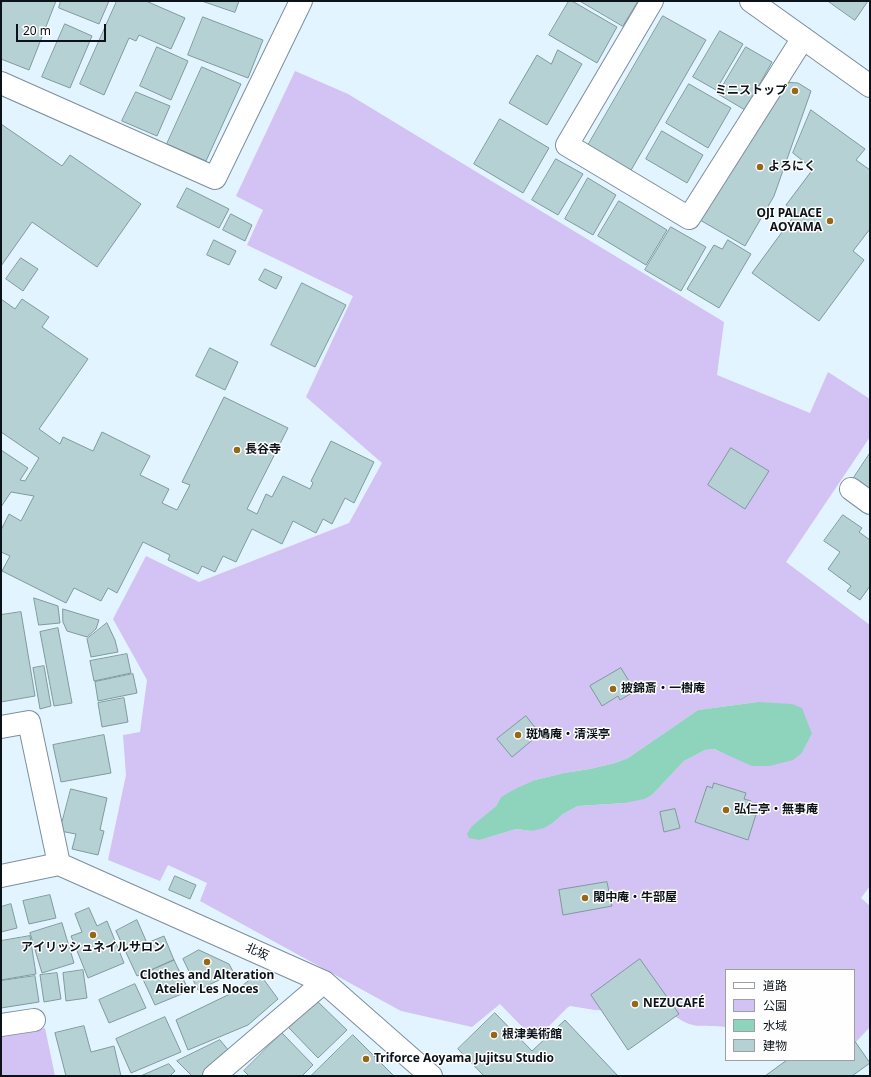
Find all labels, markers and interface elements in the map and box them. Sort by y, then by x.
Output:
scale bar [18,16,108,42]
text: 20 m [23,22,51,39]
place label: ミニストップ [715,84,787,98]
marker: ミニストップ [790,86,800,96]
place label: よろにく [768,160,816,174]
marker: よろにく [755,162,765,172]
place label: OJI PALACE AOYAMA [756,207,822,235]
marker: OJI PALACE AOYAMA [825,216,835,226]
place label: 長谷寺 [245,443,281,457]
marker: 長谷寺 [232,445,242,455]
place label: 披錦斎・一樹庵 [621,682,705,696]
marker: 披錦斎・一樹庵 [608,684,618,694]
place label: 斑鳩庵・清渓亭 [526,728,610,742]
marker: 斑鳩庵・清渓亭 [513,730,523,740]
place label: 弘仁亭・無事庵 [734,803,818,817]
marker: 弘仁亭・無事庵 [721,805,731,815]
place label: 閑中庵・牛部屋 [593,891,677,905]
marker: 閑中庵・牛部屋 [580,893,590,903]
marker: アイリッシュネイルサロン [88,930,98,940]
place label: アイリッシュネイルサロン [21,941,165,955]
street label: 北坂 [243,941,271,963]
marker: Clothes and Alteration Atelier Les Noces [202,957,212,967]
place label: Clothes and Alteration Atelier Les Noces [140,969,274,997]
legend [725,969,855,1061]
text: 道路 [763,977,787,994]
place label: NEZUCAFÉ [643,997,705,1011]
text: 公園 [763,997,787,1014]
marker: NEZUCAFÉ [630,999,640,1009]
text: 水域 [763,1017,787,1034]
place label: 根津美術館 [502,1028,562,1042]
marker: 根津美術館 [489,1030,499,1040]
text: 建物 [763,1037,787,1054]
place label: Triforce Aoyama Jujitsu Studio [374,1052,554,1066]
marker: Triforce Aoyama Jujitsu Studio [361,1054,371,1064]

